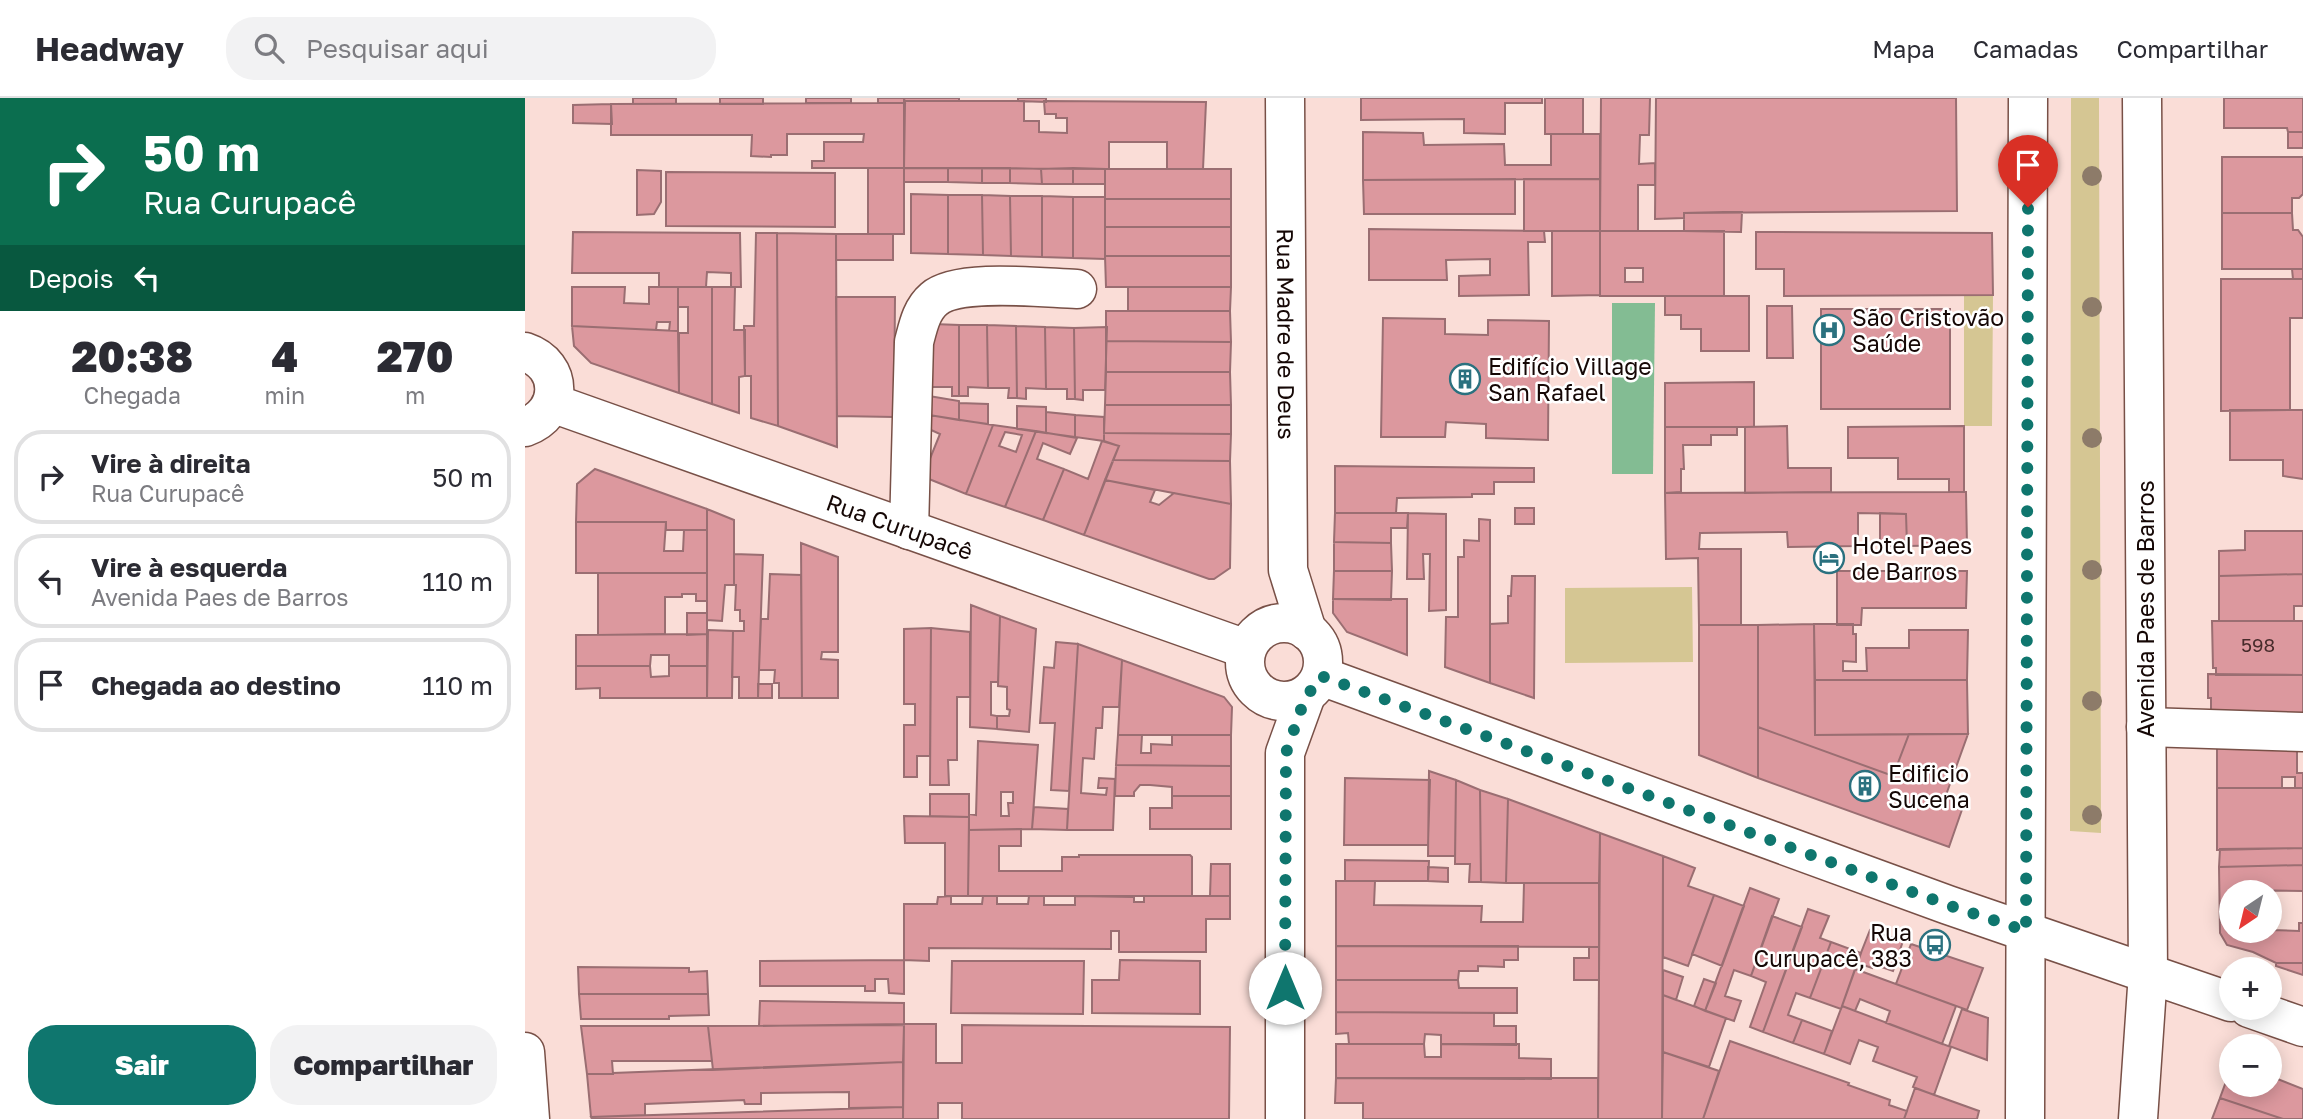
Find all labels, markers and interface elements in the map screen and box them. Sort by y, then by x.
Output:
search box [226,17,716,80]
text: Headway [35,29,184,68]
icon: search [250,29,288,67]
text: Pesquisar aqui [306,33,489,64]
text: Mapa [1872,34,1935,63]
text: Camadas [1973,34,2078,63]
text: Compartilhar [2116,34,2268,63]
text: 50 m [143,123,260,182]
icon: right [28,126,119,217]
pin [1998,135,2058,207]
icon: arrive [2009,146,2047,184]
text: Rua Curupacê [143,183,356,221]
street label: Rua Madre de Deus [1272,228,1301,440]
icon: left [128,259,166,297]
text: Depois [28,263,114,294]
place label: São Cristovão Saúde [1852,303,2004,357]
hospital icon: São Cristovão Saúde [1812,313,1846,347]
text: 20:38 [72,331,193,381]
text: 4 [272,331,298,381]
text: 270 [377,331,454,381]
place label: Edifício Village San Rafael [1488,352,1652,406]
building icon: Edifício Village San Rafael [1448,362,1482,396]
text: Chegada [84,381,181,409]
text: min [265,381,305,409]
text: m [405,381,425,409]
text: Vire à direita [91,448,251,479]
icon: right [32,458,70,496]
text: 50 m [432,462,493,493]
text: Rua Curupacê [91,479,244,507]
street label: Avenida Paes de Barros [2131,480,2159,738]
street label: Rua Curupacê [823,487,977,565]
place label: Hotel Paes de Barros [1852,531,1972,585]
hotel icon: Hotel Paes de Barros [1812,541,1846,575]
text: Vire à esquerda [91,552,287,583]
icon: left [32,562,70,600]
text: 110 m [422,566,493,597]
text: Avenida Paes de Barros [91,583,348,611]
house number: 598 [2241,633,2275,656]
icon: arrive [32,666,70,704]
text: Chegada ao destino [91,670,341,701]
text: 110 m [422,670,493,701]
place label: Edificio Sucena [1888,759,1970,813]
building icon: Edificio Sucena [1848,769,1882,803]
north arrow [2219,880,2282,943]
map controls [2219,880,2282,1097]
place label: Rua Curupacê, 383 [1753,918,1912,972]
bus stop icon: Rua Curupacê, 383 [1918,928,1952,962]
position arrow [1248,951,1322,1025]
button: + [2219,957,2282,1020]
button: Sair [28,1025,256,1105]
button: Compartilhar [270,1025,497,1105]
button: − [2219,1034,2282,1097]

